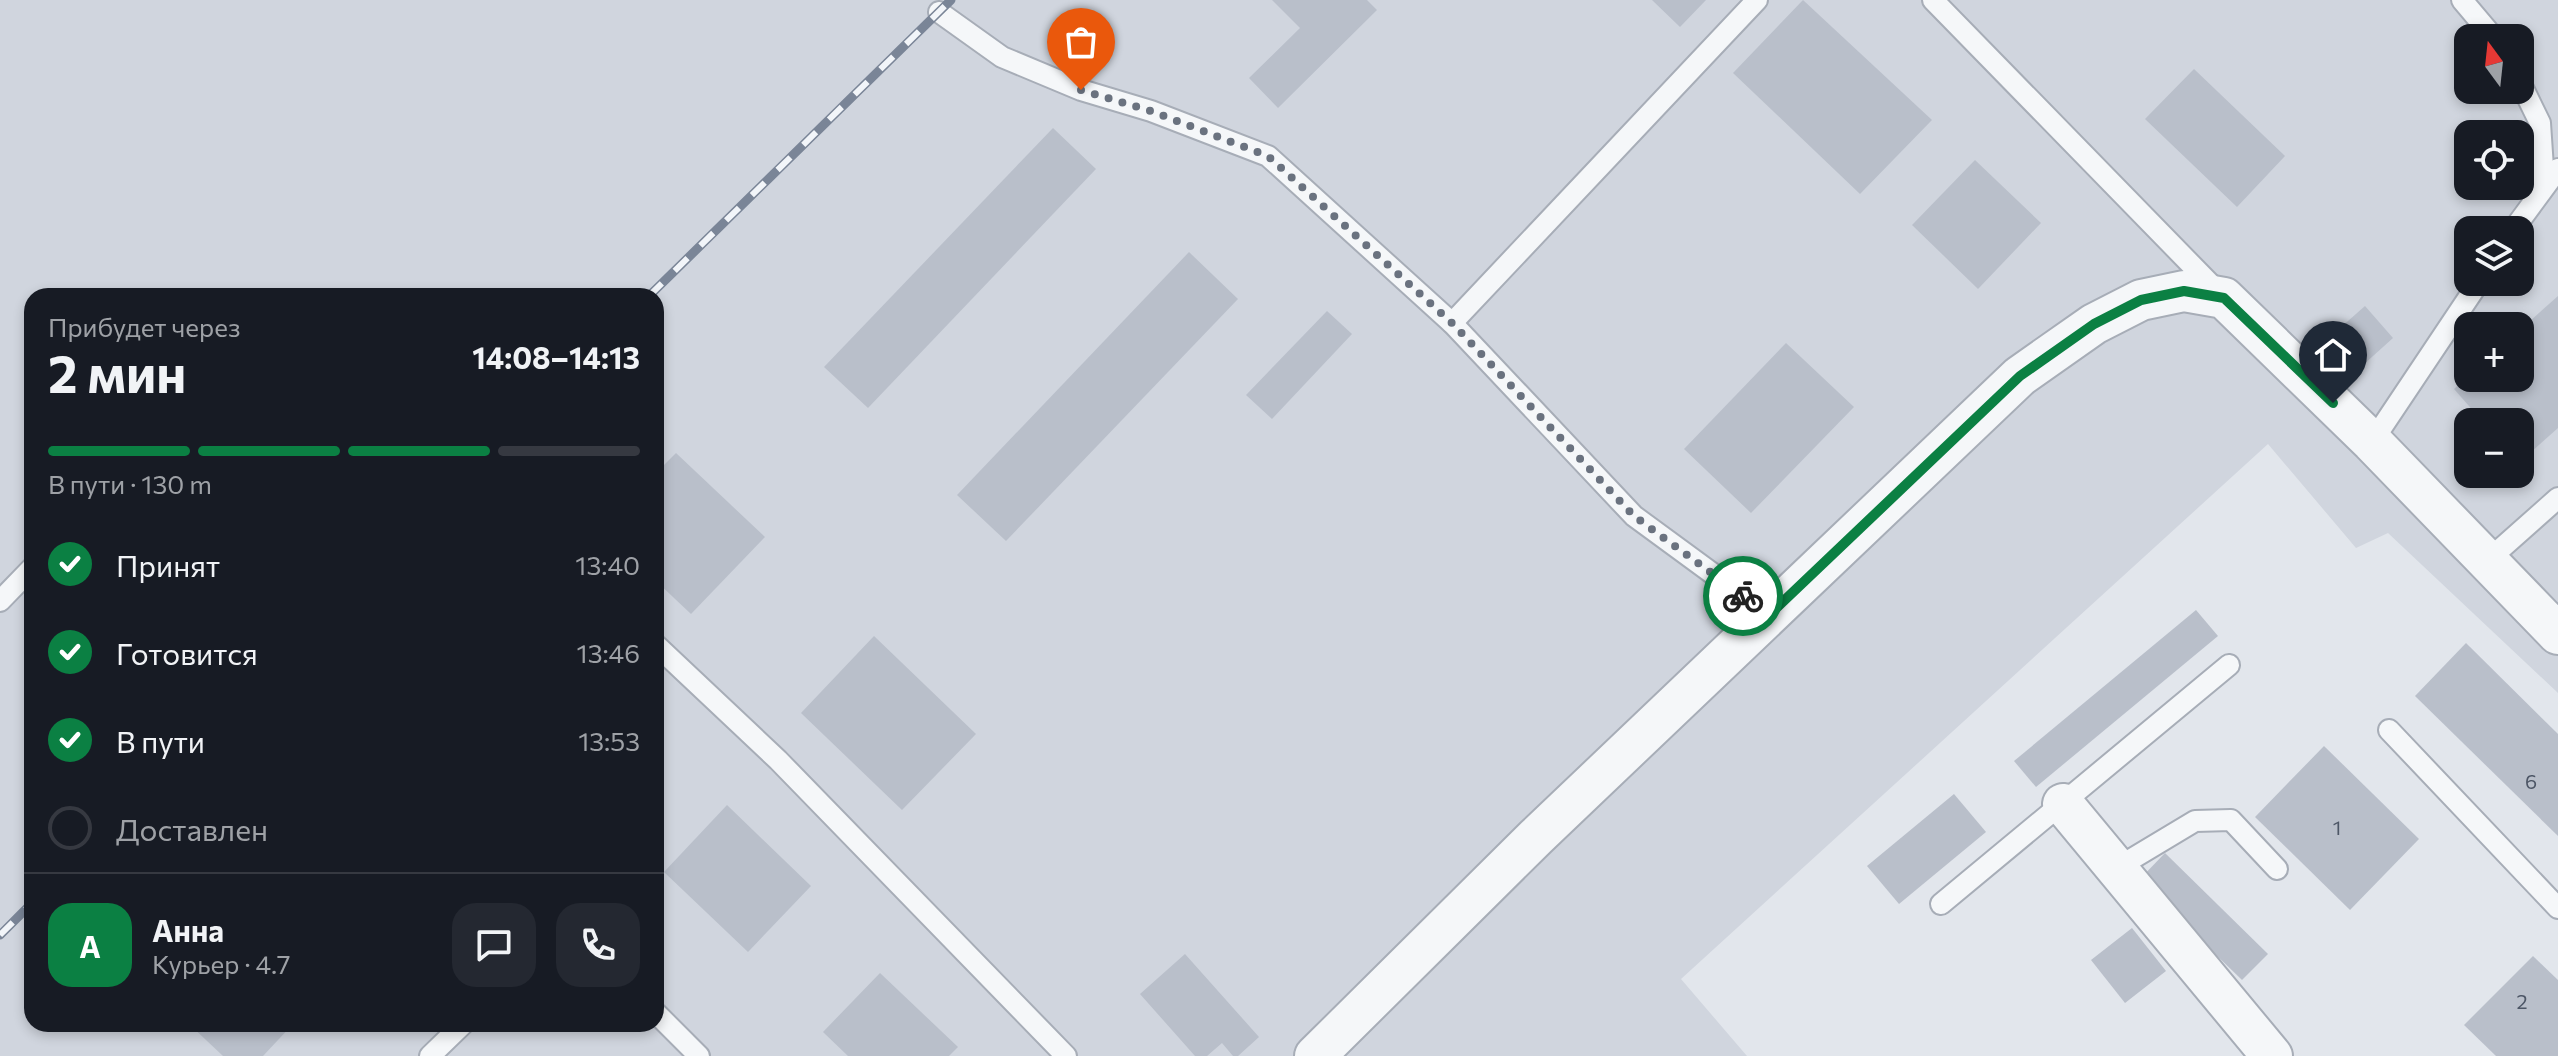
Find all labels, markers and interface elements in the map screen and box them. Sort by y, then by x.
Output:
pin [1047,8,1115,90]
icon: bag [1059,20,1103,64]
north arrow [2454,24,2534,104]
map controls [2454,24,2534,488]
button: locate [2454,120,2534,200]
button: layers [2454,216,2534,296]
text: Прибудет через [48,311,241,342]
button: + [2454,312,2534,392]
pin [2299,321,2367,403]
icon: home [2311,333,2355,377]
text: 14:08–14:13 [472,338,640,375]
text: 2 мин [48,340,186,404]
button: − [2454,408,2534,488]
text: В пути · 130 m [48,468,212,499]
icon: check [48,542,92,586]
text: Принят [116,546,220,583]
text: 13:40 [575,549,640,580]
courier [1703,556,1783,636]
icon: bike [1721,574,1765,618]
icon: check [48,630,92,674]
text: Готовится [116,634,258,671]
text: 13:46 [577,637,640,668]
icon: check [48,718,92,762]
text: В пути [116,722,205,759]
text: 13:53 [578,725,640,756]
house number: 6 [2525,769,2537,793]
text: Доставлен [116,810,268,847]
house number: 1 [2333,815,2341,839]
button: chat [452,903,536,987]
button: phone [556,903,640,987]
text: Анна [152,911,224,948]
text: А [79,927,101,964]
text: Курьер · 4.7 [152,948,291,979]
house number: 2 [2516,989,2528,1013]

